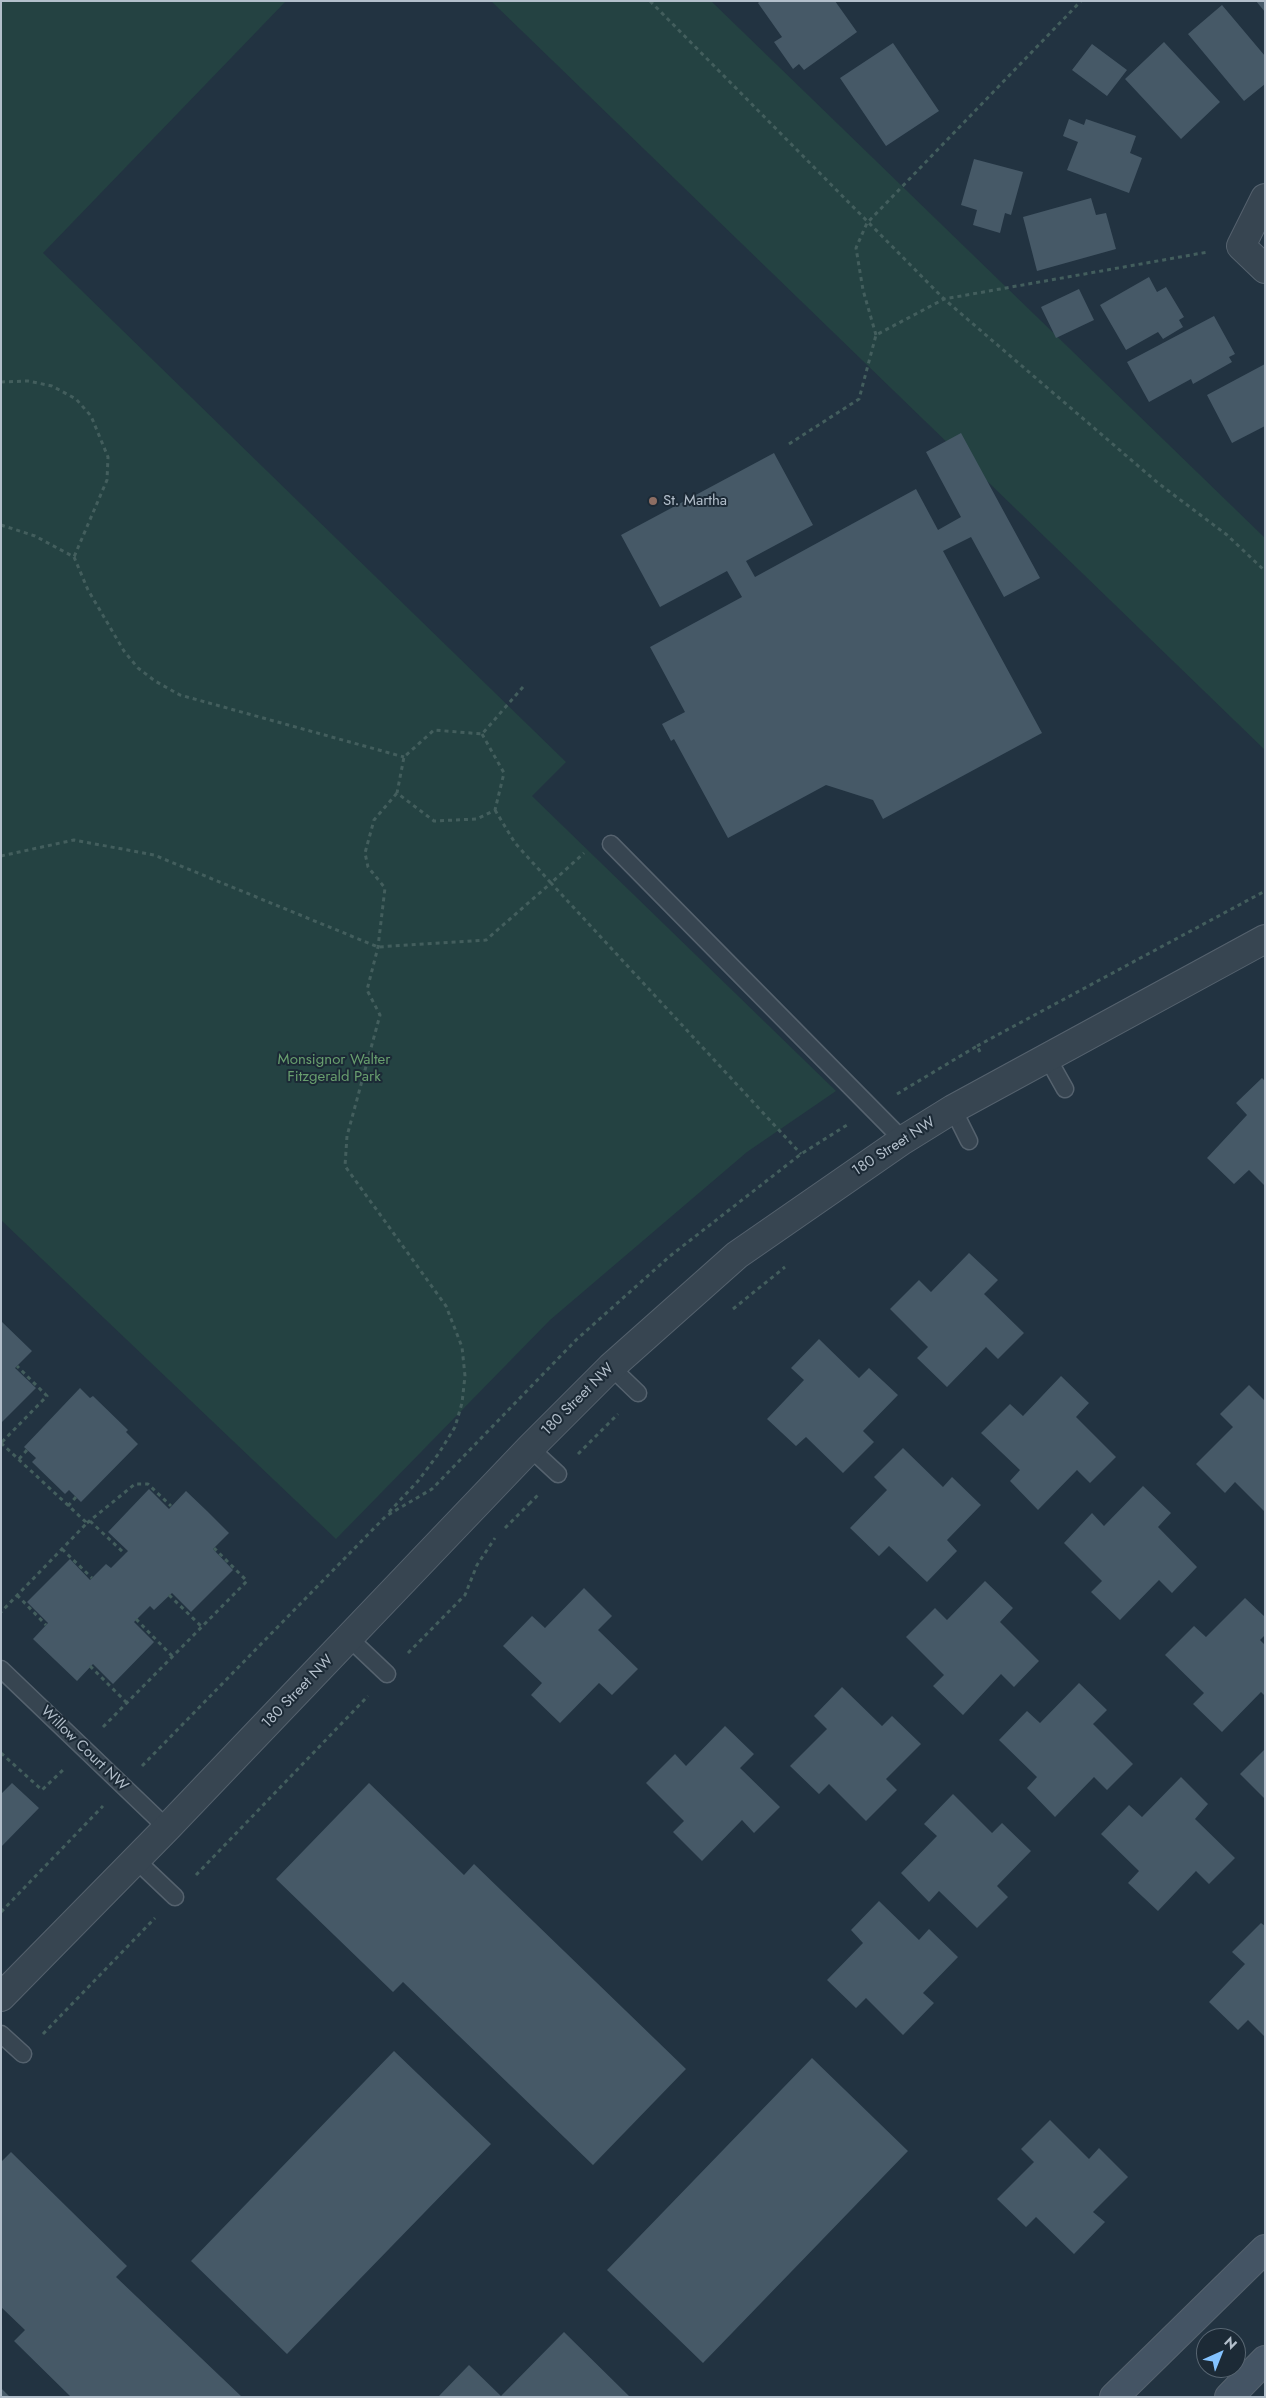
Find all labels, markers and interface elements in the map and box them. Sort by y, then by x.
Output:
place label: St. Martha [663,492,727,510]
marker: St. Martha [647,495,659,507]
park label: Monsignor Walter Fitzgerald Park [278,1051,390,1086]
street label: 180 Street NW [849,1114,939,1180]
street label: 180 Street NW [538,1360,618,1440]
street label: 180 Street NW [258,1652,338,1732]
street label: Willow Court NW [37,1703,131,1795]
north arrow [1196,2328,1246,2378]
text: N [1220,2332,1242,2354]

